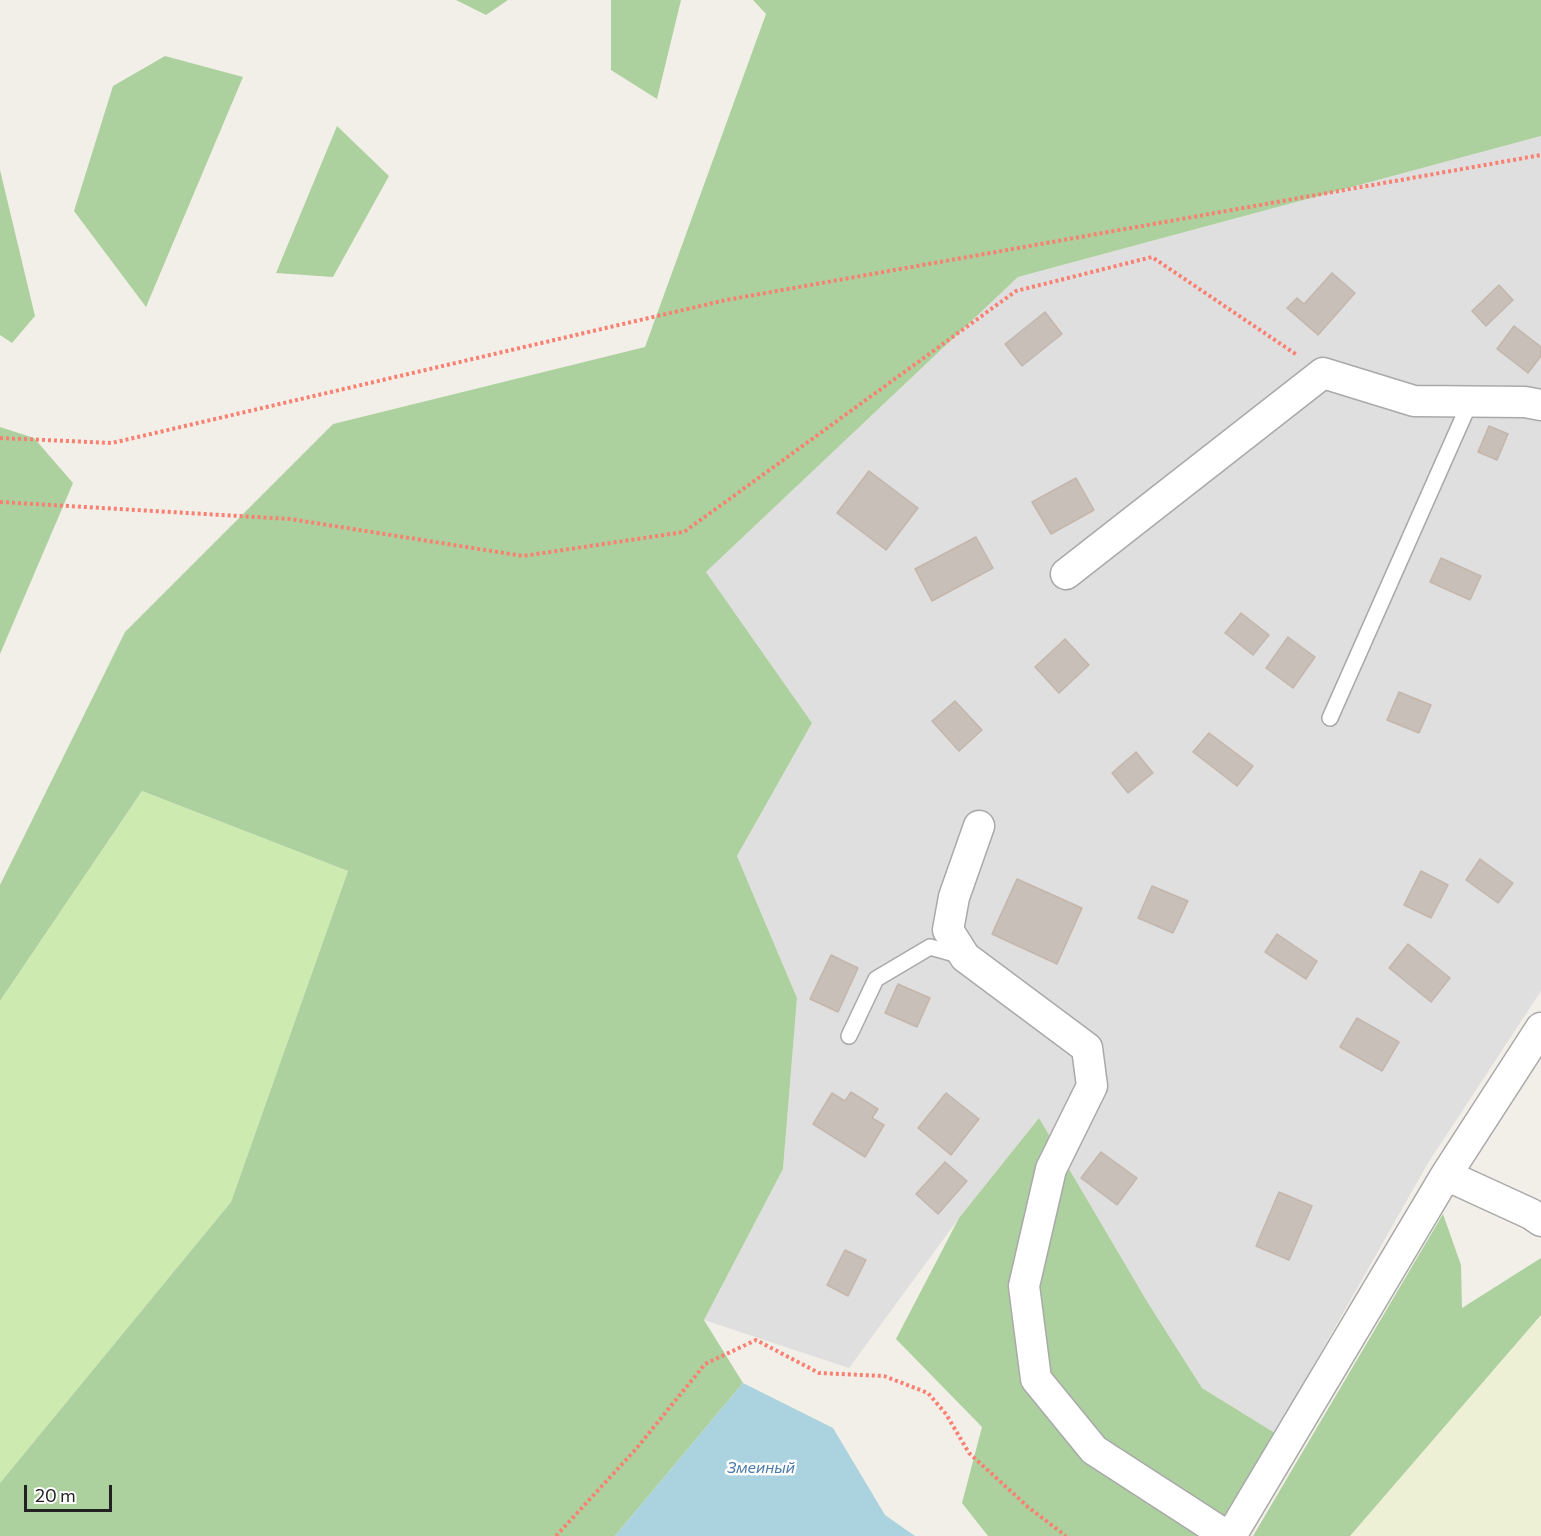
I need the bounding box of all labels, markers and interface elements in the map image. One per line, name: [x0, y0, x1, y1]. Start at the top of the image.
water label: Змеиный: [727, 1458, 795, 1478]
scale bar: [27, 1473, 116, 1511]
text: 20 m: [35, 1484, 76, 1506]

